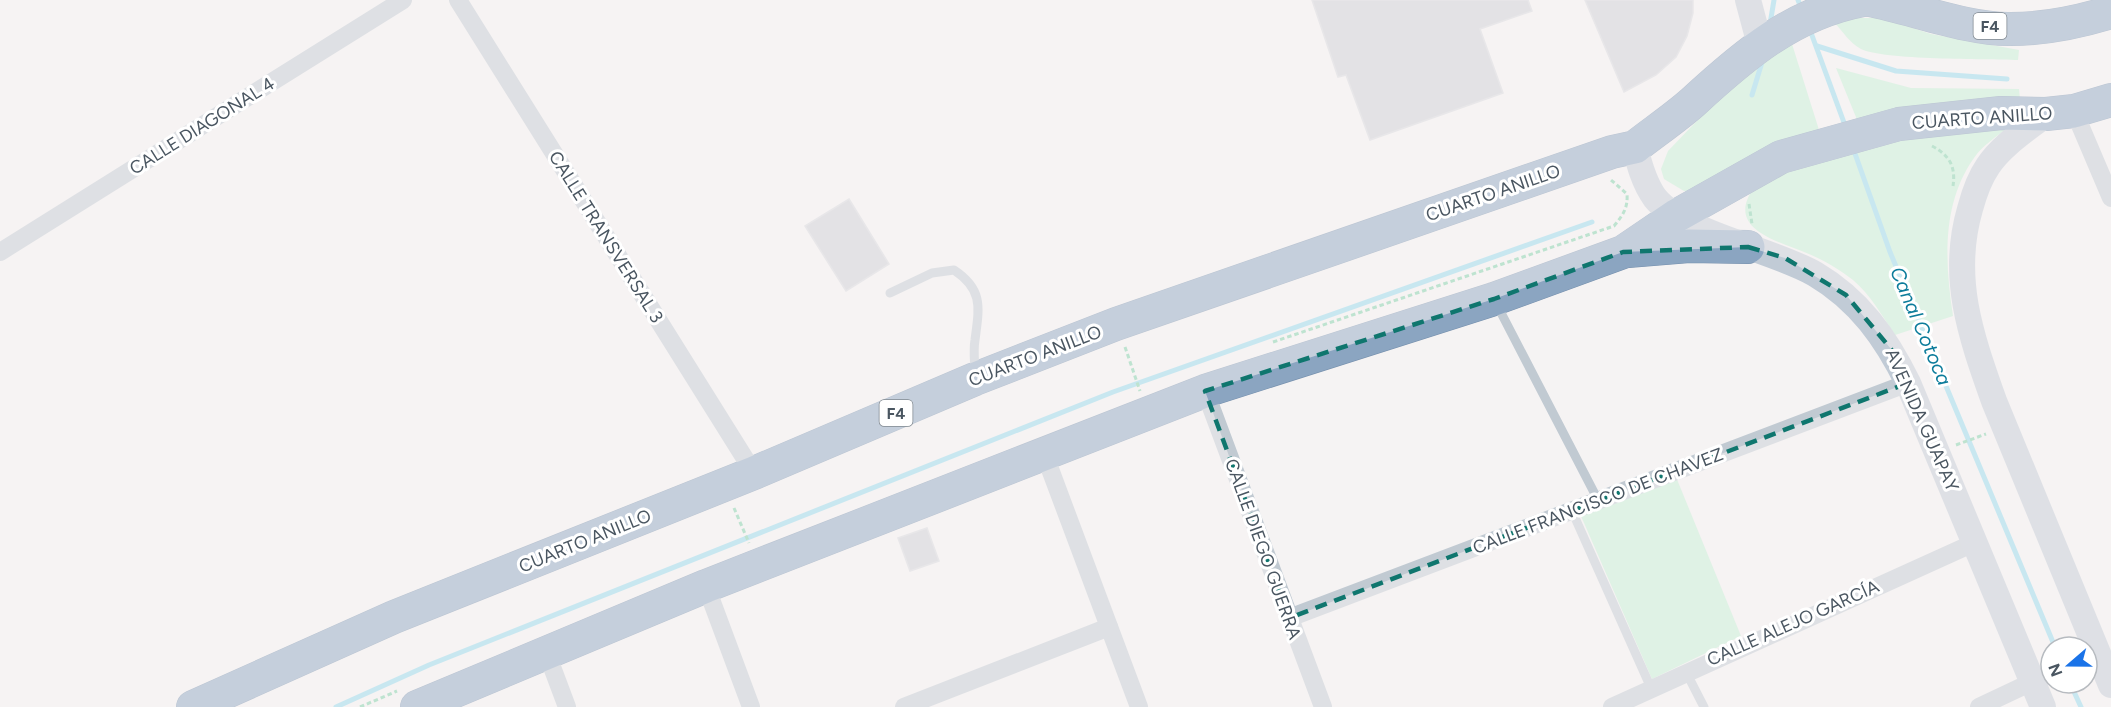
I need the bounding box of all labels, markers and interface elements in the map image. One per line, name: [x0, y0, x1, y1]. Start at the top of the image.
road number: F4: [1974, 13, 2006, 39]
street label: CALLE DIAGONAL 4: [125, 72, 279, 180]
street label: CUARTO ANILLO: [1911, 102, 2053, 134]
street label: CALLE TRANSVERSAL 3: [544, 147, 668, 327]
street label: CUARTO ANILLO: [1423, 160, 1563, 226]
water label: Canal Cotoca: [1885, 263, 1957, 389]
street label: CUARTO ANILLO: [965, 320, 1105, 392]
street label: AVENIDA GUAPAY: [1881, 345, 1963, 495]
road number: F4: [880, 400, 912, 426]
street label: CALLE FRANCISCO DE CHAVEZ: [1470, 443, 1726, 559]
street label: CALLE DIEGO GUERRA: [1220, 456, 1306, 642]
street label: CUARTO ANILLO: [516, 504, 654, 578]
street label: CALLE ALEJO GARCÍA: [1704, 575, 1882, 671]
north arrow: [2039, 635, 2099, 695]
text: N: [2044, 661, 2066, 679]

